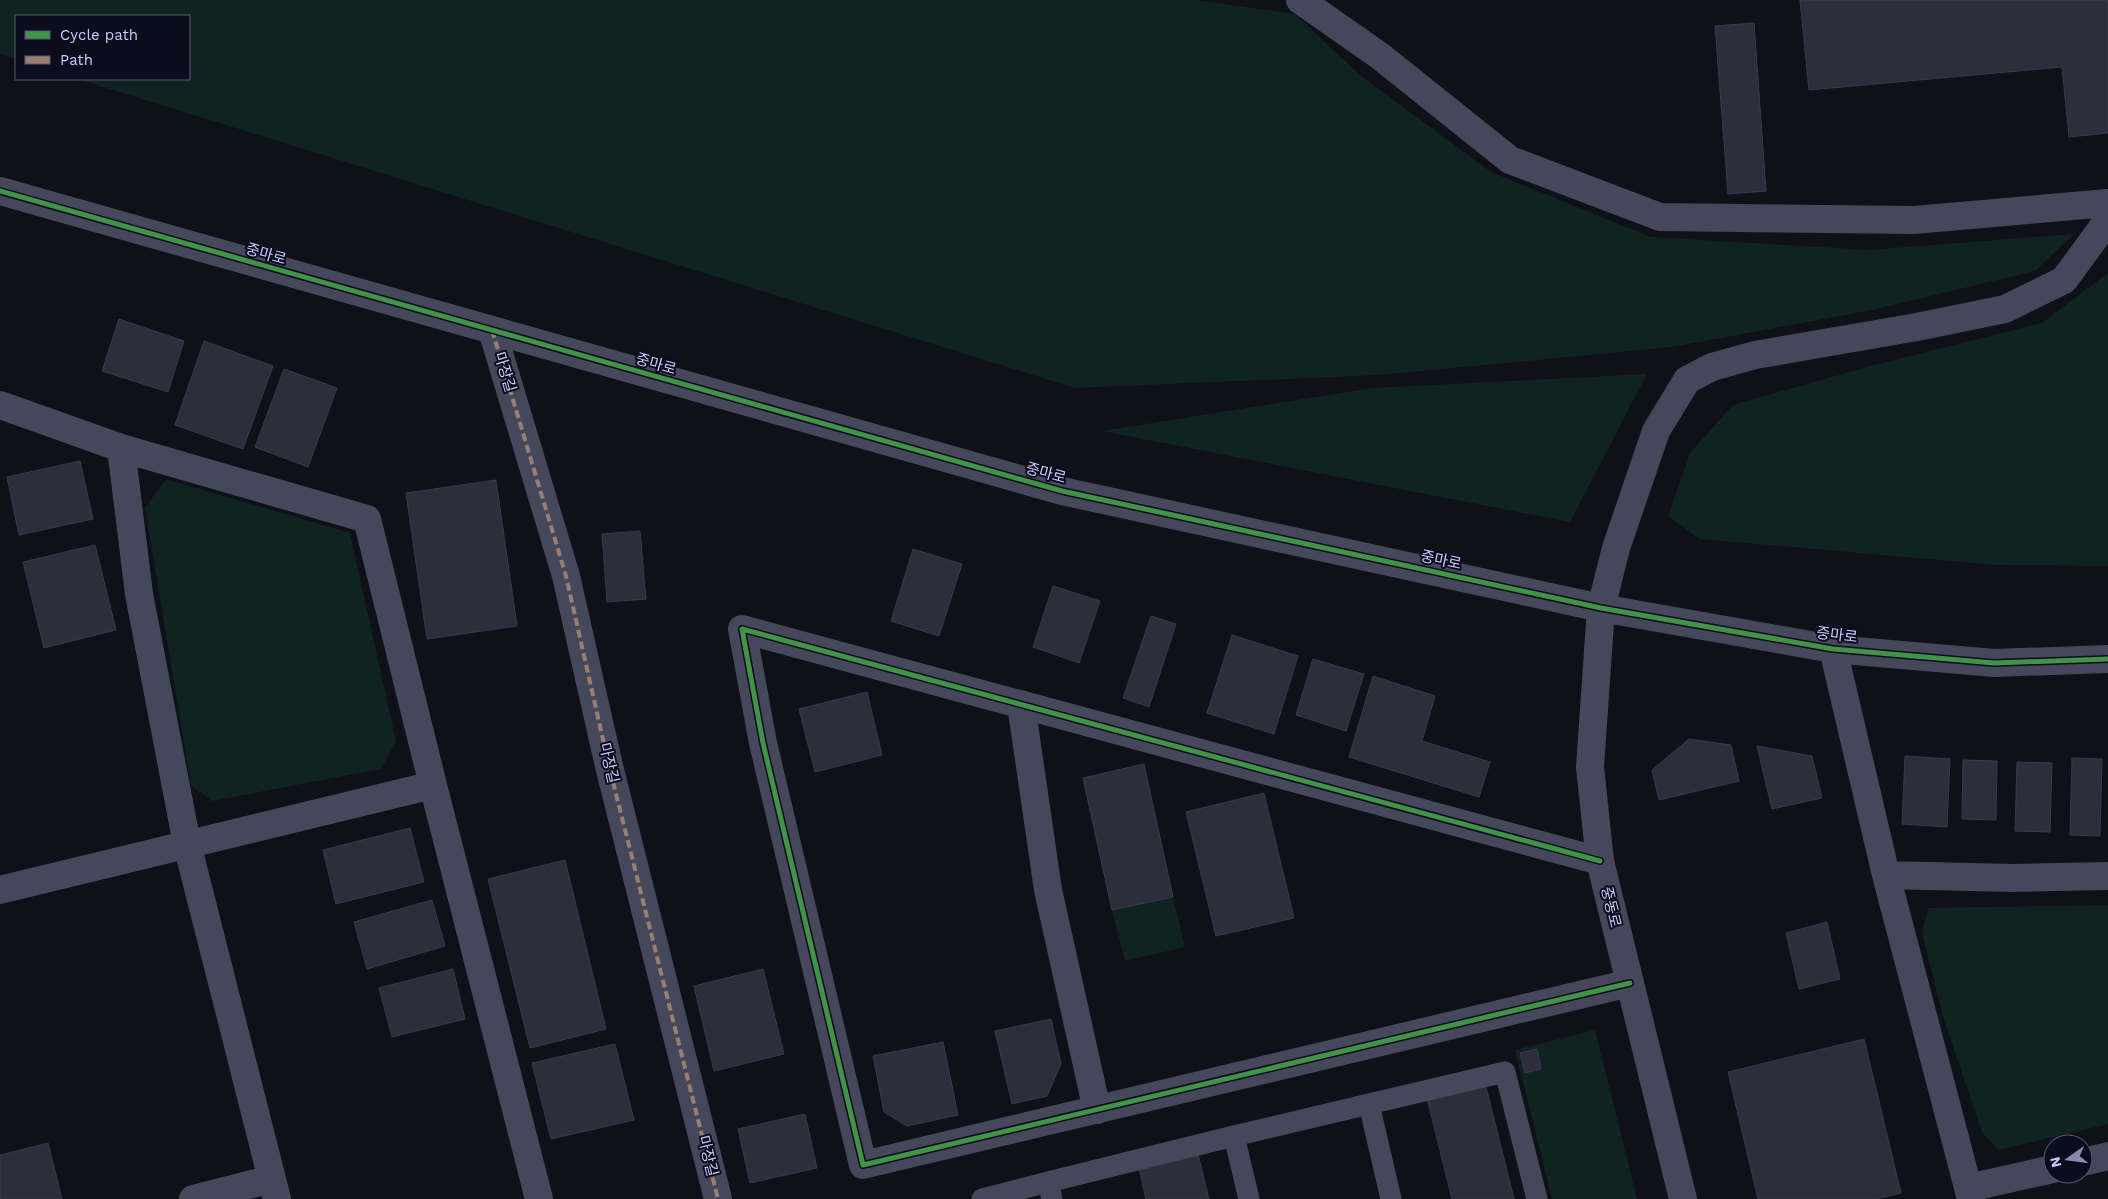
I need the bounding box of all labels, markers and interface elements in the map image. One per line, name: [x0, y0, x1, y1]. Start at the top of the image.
legend: [15, 15, 190, 80]
text: Cycle path: [60, 26, 138, 44]
text: Path: [60, 51, 93, 69]
street label: 중마로: [244, 240, 288, 268]
street label: 마장길: [490, 350, 520, 394]
street label: 중마로: [634, 350, 678, 378]
street label: 중마로: [1024, 459, 1068, 487]
street label: 중마로: [1419, 547, 1463, 573]
street label: 중마로: [1815, 624, 1859, 646]
street label: 마장길: [596, 741, 622, 785]
street label: 중동로: [1597, 885, 1625, 929]
street label: 마장길: [694, 1134, 722, 1178]
north arrow: [2043, 1134, 2093, 1184]
text: N: [2046, 1155, 2064, 1169]

